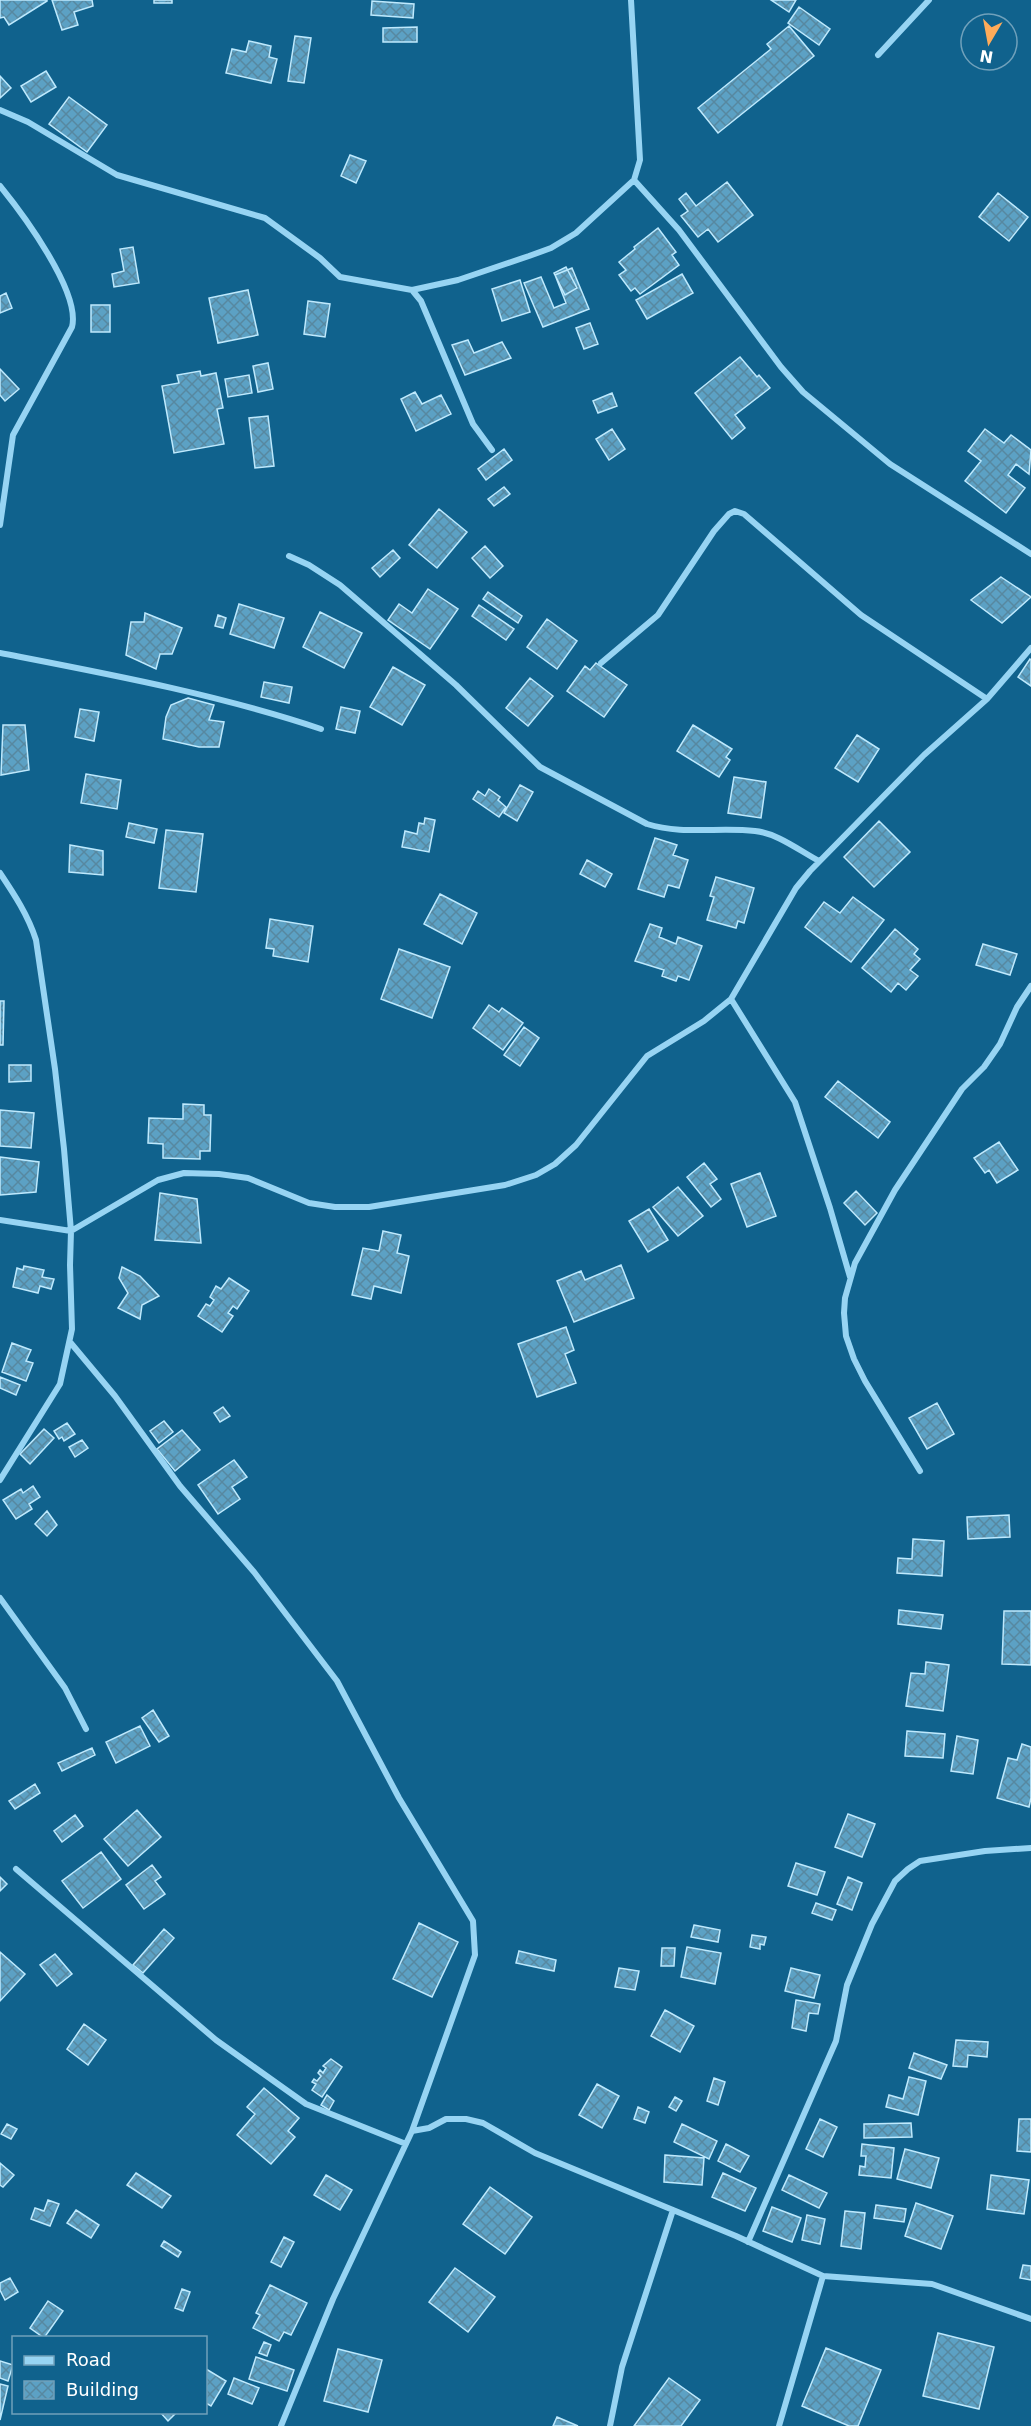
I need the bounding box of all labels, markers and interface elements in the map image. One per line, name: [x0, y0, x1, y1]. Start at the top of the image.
north arrow: [959, 12, 1019, 72]
text: N: [978, 46, 995, 67]
legend: [12, 2336, 207, 2414]
text: Road: [66, 2349, 111, 2370]
text: Building: [66, 2379, 139, 2400]

